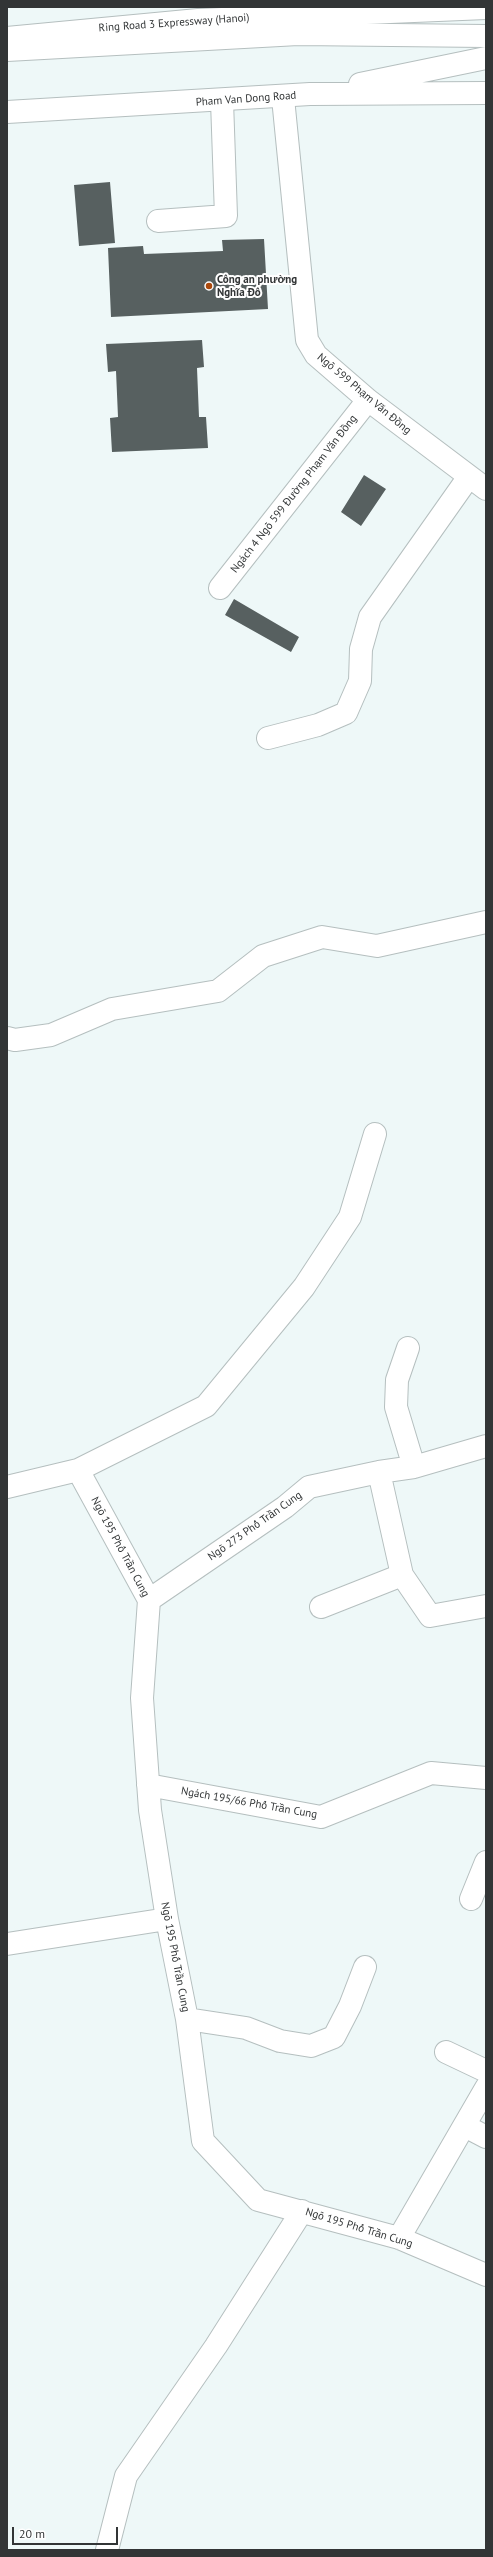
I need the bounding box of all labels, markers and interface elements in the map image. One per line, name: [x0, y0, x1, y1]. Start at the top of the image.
street label: Ring Road 3 Expressway (Hanoi): [98, 11, 250, 35]
street label: Pham Van Dong Road: [195, 89, 297, 109]
place label: Công an phường Nghĩa Đô: [217, 273, 297, 299]
marker: Công an phường Nghĩa Đô: [204, 281, 214, 291]
street label: Ngõ 599 Phạm Văn Đồng: [314, 351, 414, 437]
street label: Ngách 4 Ngõ 599 Đường Phạm Văn Đồng: [228, 412, 360, 576]
street label: Ngõ 273 Phố Trần Cung: [205, 1489, 305, 1563]
street label: Ngõ 195 Phố Trần Cung: [88, 1495, 152, 1599]
street label: Ngách 195/66 Phố Trần Cung: [180, 1785, 318, 1821]
street label: Ngõ 195 Phố Trần Cung: [158, 1901, 192, 2013]
street label: Ngõ 195 Phố Trần Cung: [304, 2205, 414, 2251]
scale bar: [14, 2519, 120, 2545]
text: 20 m: [19, 2526, 45, 2541]

